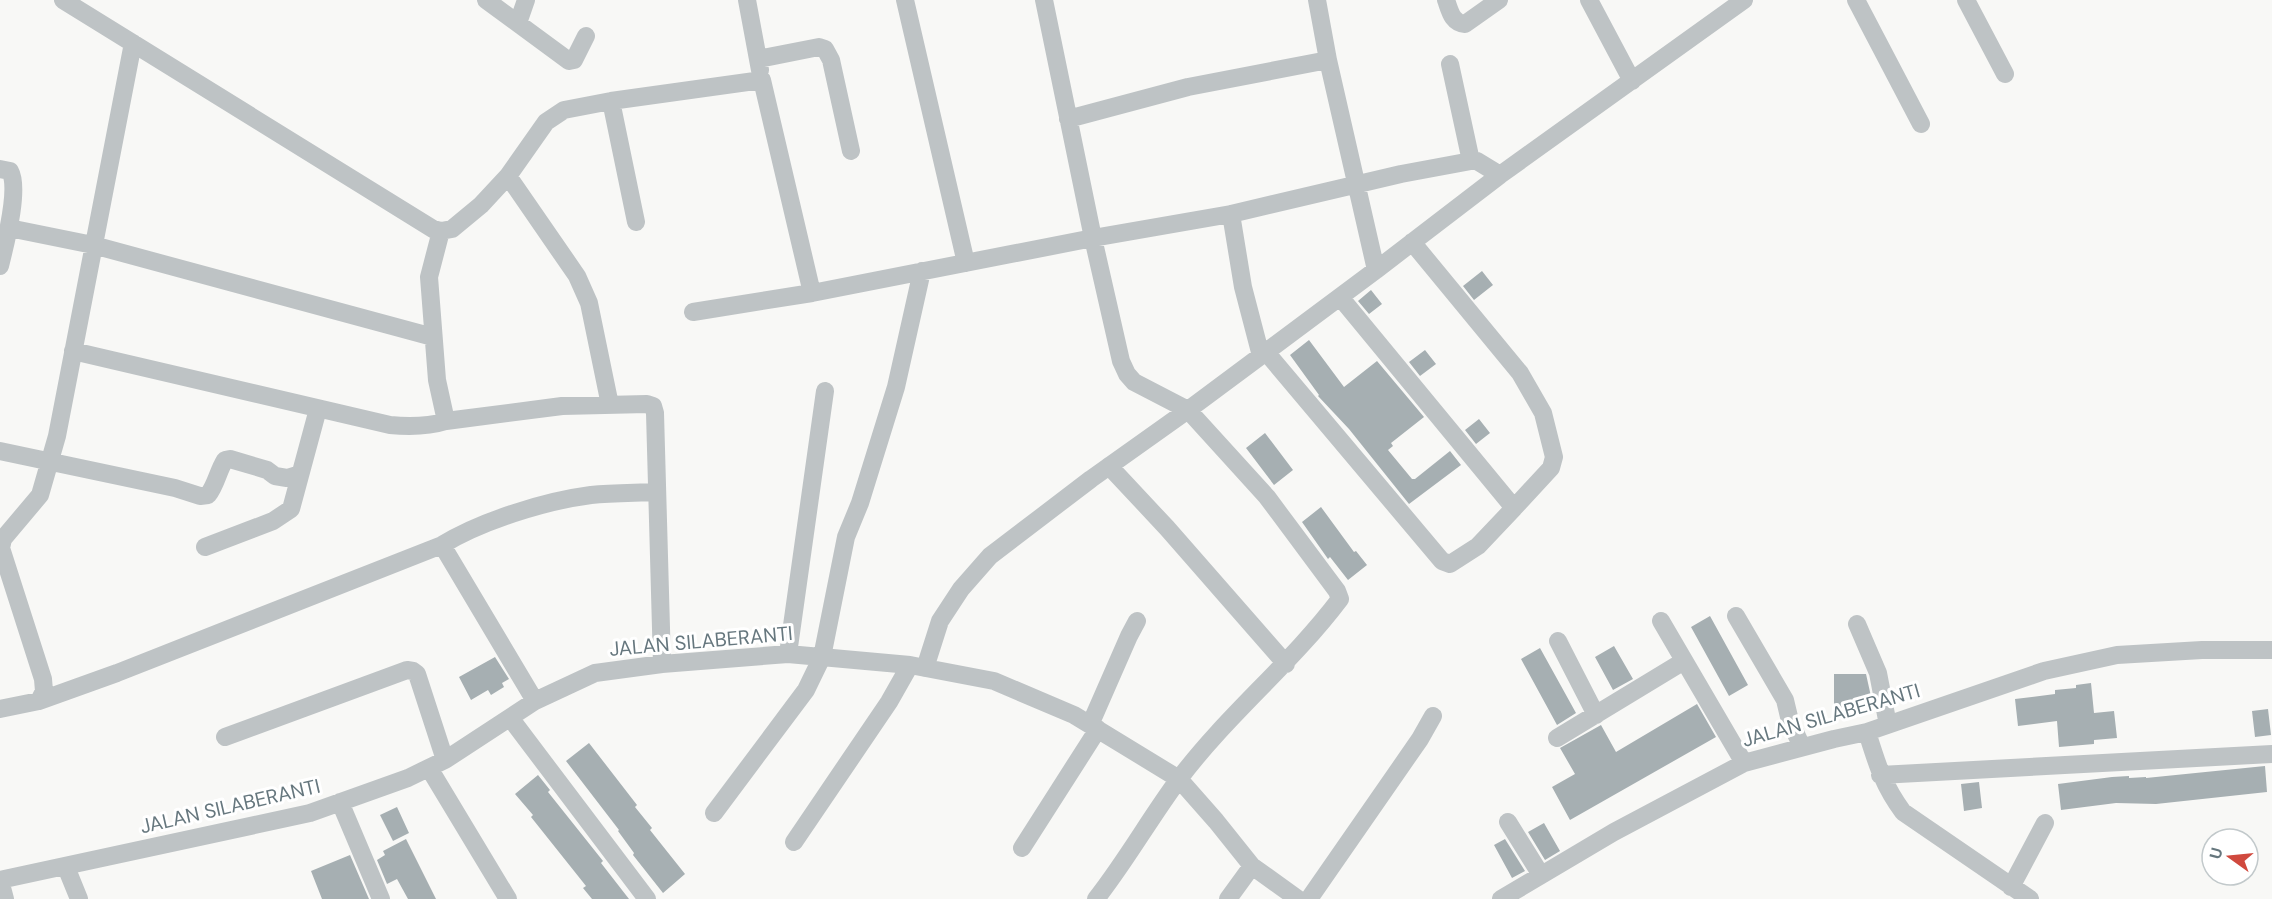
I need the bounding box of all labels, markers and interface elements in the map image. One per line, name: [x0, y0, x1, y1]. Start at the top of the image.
street label: JALAN SILABERANTI: [608, 620, 794, 662]
street label: JALAN SILABERANTI: [1739, 677, 1923, 753]
street label: JALAN SILABERANTI: [137, 773, 323, 839]
north arrow: [2200, 827, 2260, 887]
text: U: [2204, 845, 2228, 861]

